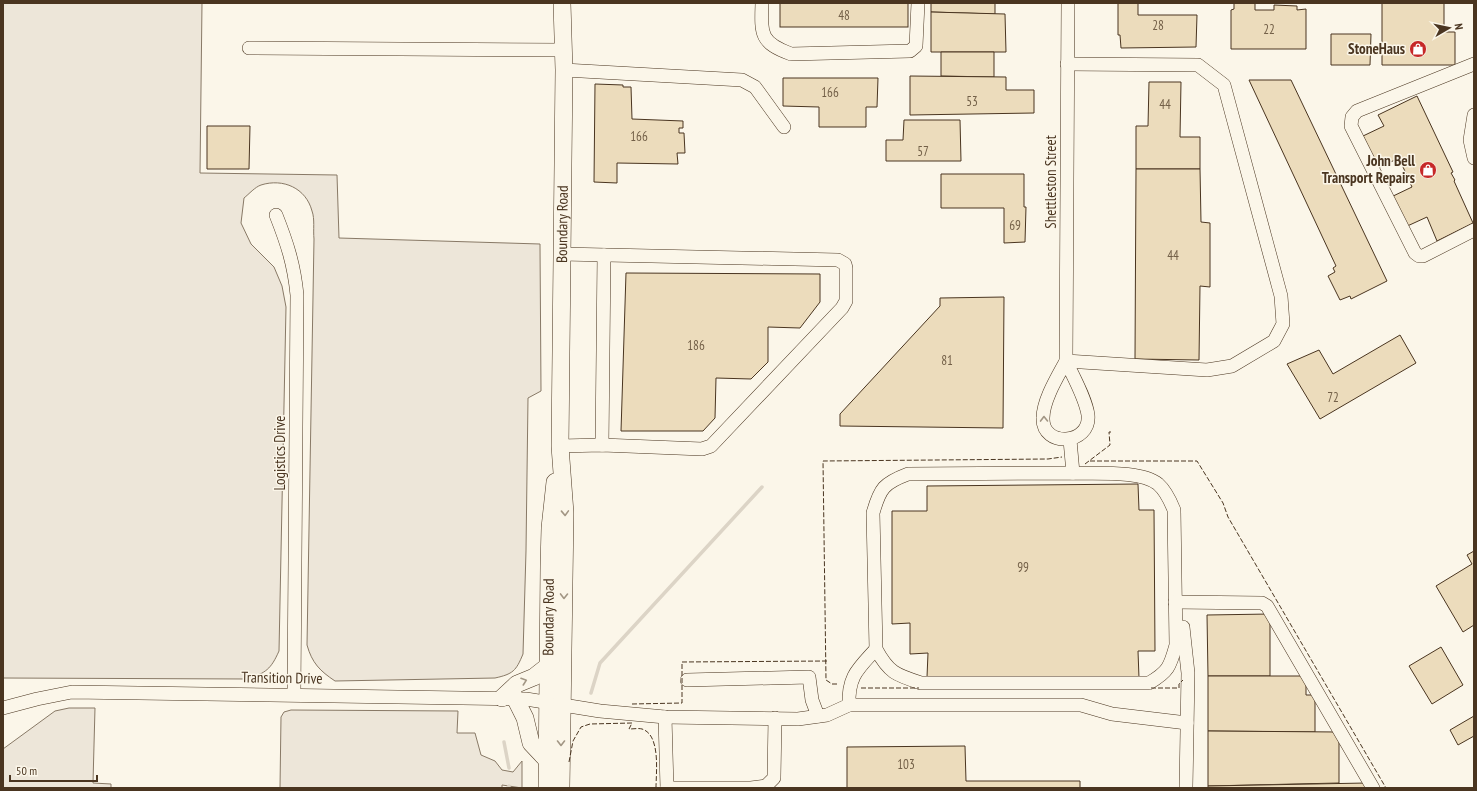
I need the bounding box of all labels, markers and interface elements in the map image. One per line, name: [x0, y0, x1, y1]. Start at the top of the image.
house number: 48: [838, 7, 850, 24]
north arrow: [1429, 8, 1469, 48]
house number: 28: [1152, 17, 1164, 34]
house number: 22: [1263, 21, 1275, 38]
text: N: [1451, 22, 1466, 31]
place label: StoneHaus: [1348, 39, 1405, 58]
shop icon: StoneHaus: [1408, 39, 1428, 59]
house number: 166: [821, 84, 839, 101]
house number: 53: [966, 93, 978, 110]
house number: 44: [1159, 96, 1171, 113]
house number: 166: [630, 128, 648, 145]
street label: Shettleston Street: [1041, 135, 1060, 229]
house number: 57: [917, 143, 929, 160]
place label: John Bell Transport Repairs: [1322, 151, 1415, 187]
shop icon: John Bell Transport Repairs: [1418, 160, 1438, 180]
street label: Boundary Road: [552, 185, 572, 263]
house number: 69: [1009, 217, 1021, 234]
house number: 44: [1167, 247, 1179, 264]
house number: 186: [687, 337, 705, 354]
house number: 81: [941, 352, 953, 369]
house number: 72: [1327, 389, 1339, 406]
street label: Logistics Drive: [270, 415, 289, 491]
one-way arrow: [1040, 416, 1048, 422]
one-way arrow: [561, 510, 569, 516]
house number: 99: [1017, 559, 1029, 576]
street label: Boundary Road: [538, 578, 558, 656]
one-way arrow: [559, 593, 568, 599]
street label: Transition Drive: [241, 667, 323, 688]
one-way arrow: [521, 677, 528, 686]
one-way arrow: [557, 740, 565, 746]
house number: 103: [897, 756, 915, 773]
scale bar: [10, 757, 97, 783]
text: 50 m: [16, 763, 37, 778]

